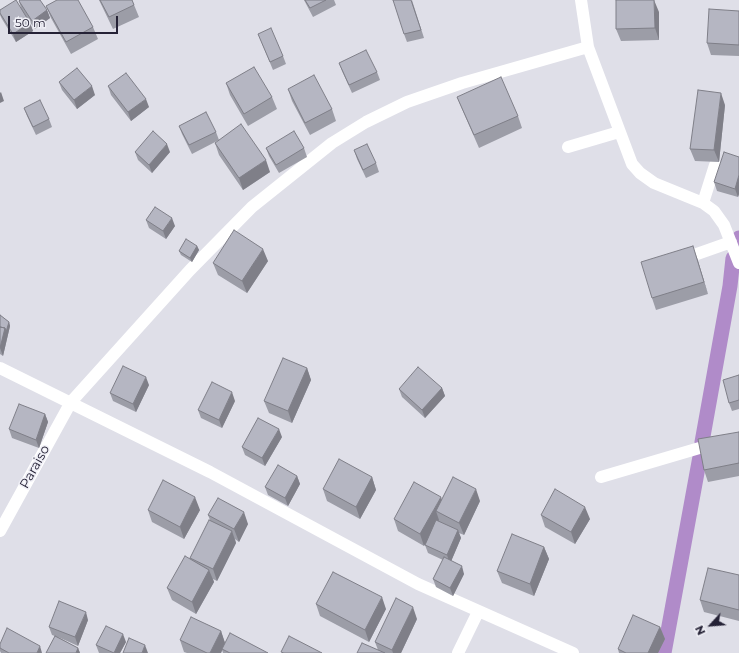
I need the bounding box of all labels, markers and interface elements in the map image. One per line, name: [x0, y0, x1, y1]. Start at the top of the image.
scale bar: [10, 8, 120, 34]
text: 50 m: [15, 15, 46, 30]
street label: Paraiso: [17, 443, 53, 491]
north arrow: [691, 605, 731, 645]
text: N: [692, 623, 708, 637]

